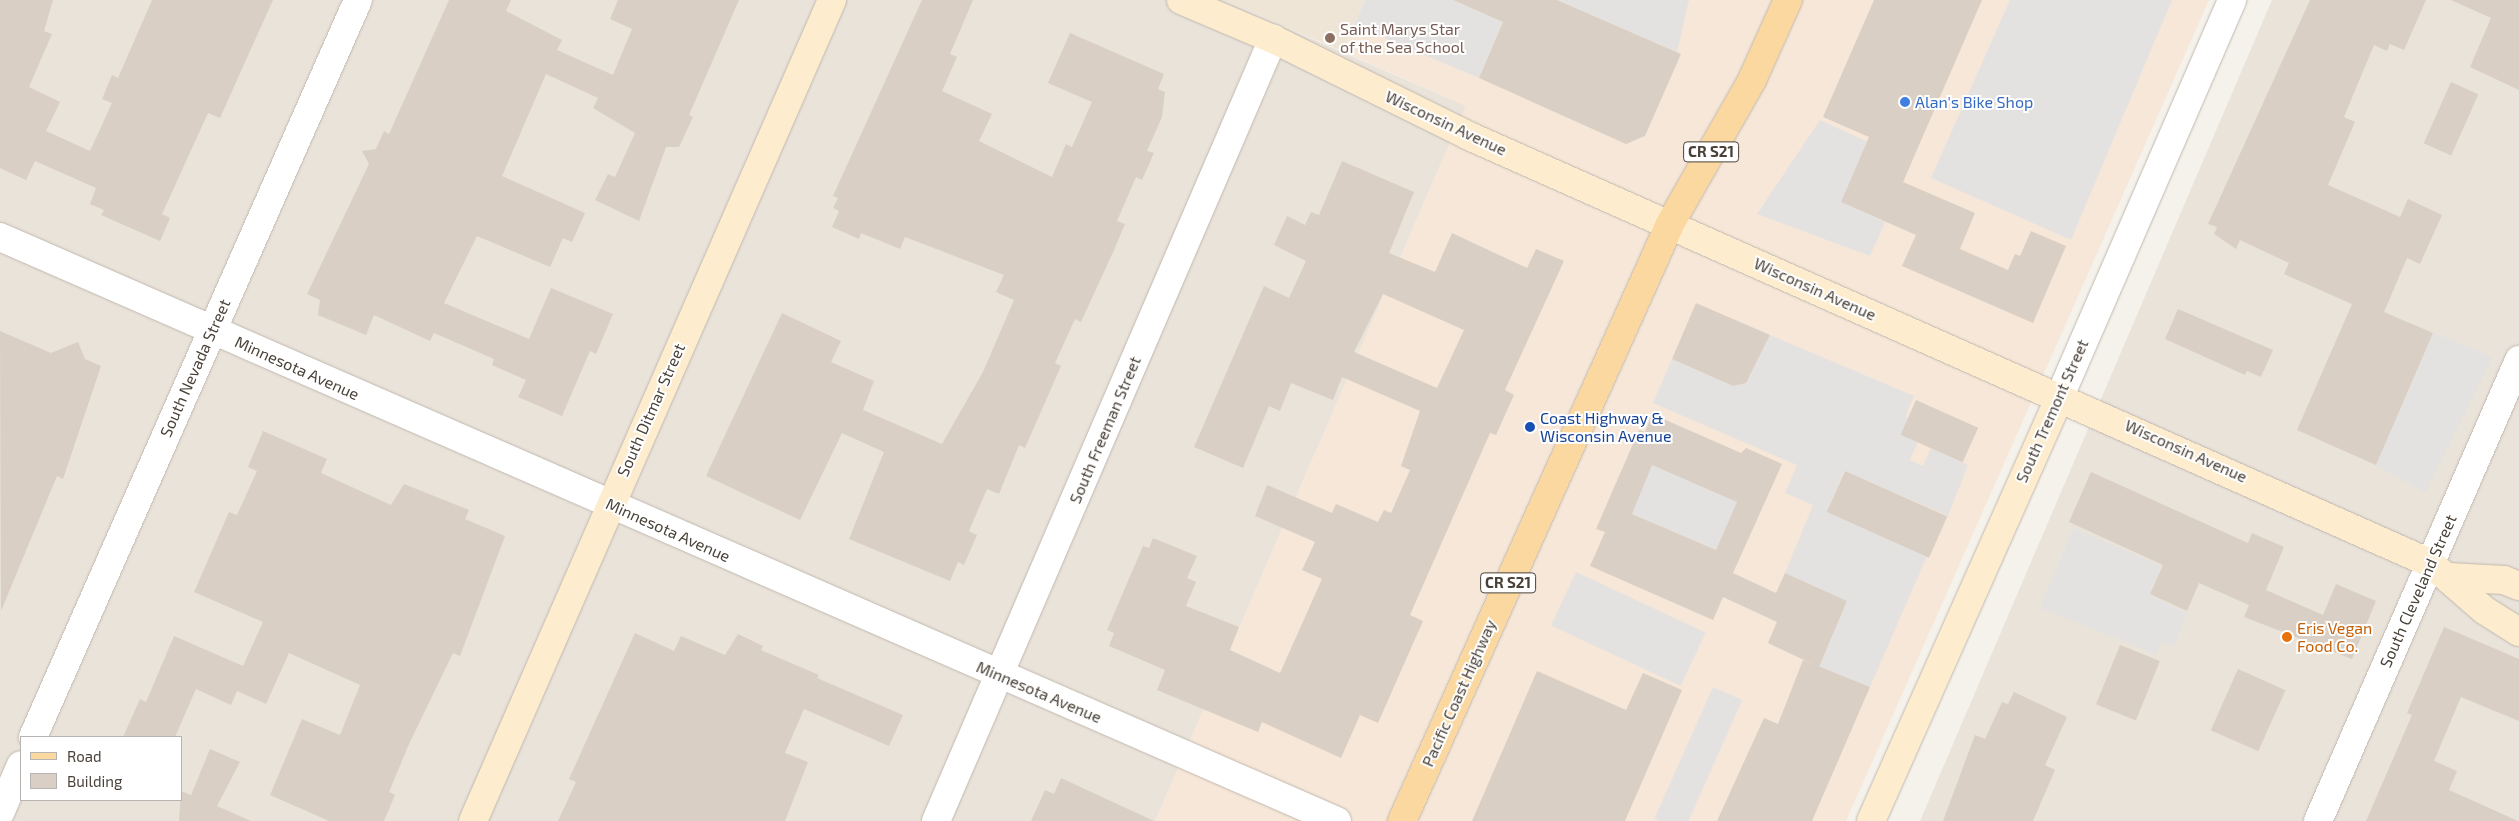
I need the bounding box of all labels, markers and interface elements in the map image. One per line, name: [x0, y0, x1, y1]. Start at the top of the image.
place label: Saint Marys Star of the Sea School: [1340, 19, 1465, 57]
marker: Saint Marys Star of the Sea School: [1324, 32, 1336, 44]
street label: Wisconsin Avenue: [1382, 86, 1510, 160]
place label: Alan's Bike Shop: [1915, 92, 2033, 112]
marker: Alan's Bike Shop: [1899, 96, 1911, 108]
road number: CR S21: [1682, 140, 1740, 164]
street label: Wisconsin Avenue: [1751, 253, 1879, 325]
street label: South Nevada Street: [156, 296, 234, 440]
street label: Minnesota Avenue: [232, 332, 362, 404]
street label: South Tremont Street: [2012, 336, 2092, 486]
street label: South Ditmar Street: [613, 340, 689, 480]
street label: South Freeman Street: [1065, 354, 1145, 506]
place label: Coast Highway & Wisconsin Avenue: [1540, 408, 1672, 446]
street label: Wisconsin Avenue: [2122, 415, 2250, 487]
marker: Coast Highway & Wisconsin Avenue: [1524, 421, 1536, 433]
street label: Minnesota Avenue: [603, 494, 733, 566]
street label: South Cleveland Street: [2376, 511, 2460, 671]
road number: CR S21: [1479, 570, 1537, 596]
street label: Pacific Coast Highway: [1418, 616, 1500, 770]
place label: Eris Vegan Food Co.: [2297, 618, 2373, 656]
marker: Eris Vegan Food Co.: [2281, 631, 2293, 643]
street label: Minnesota Avenue: [973, 657, 1105, 727]
legend: [20, 736, 182, 801]
text: Road: [67, 747, 102, 765]
text: Building: [67, 772, 122, 790]

